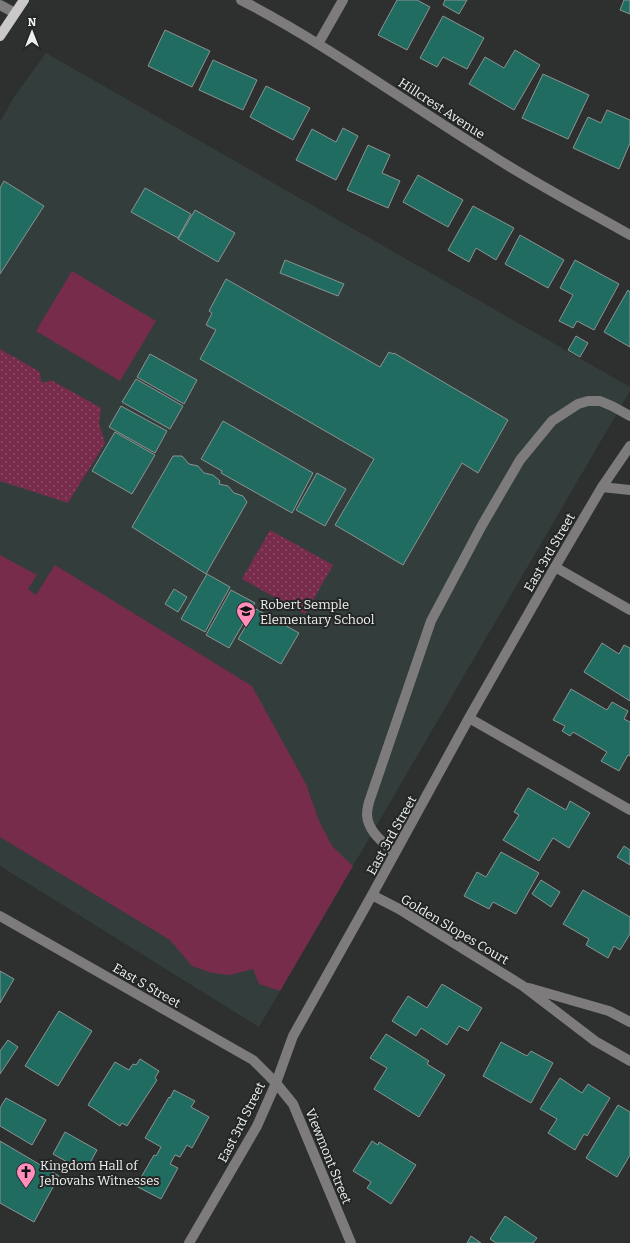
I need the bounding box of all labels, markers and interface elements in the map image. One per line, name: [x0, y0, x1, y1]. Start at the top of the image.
north arrow: [12, 12, 52, 52]
text: N: [28, 16, 37, 29]
street label: Hillcrest Avenue: [396, 75, 488, 142]
street label: East 3rd Street: [521, 510, 578, 594]
place label: Robert Semple Elementary School: [260, 597, 375, 627]
school or university icon: Robert Semple Elementary School: [235, 600, 257, 628]
street label: East 3rd Street: [364, 793, 419, 877]
street label: Golden Slopes Court: [398, 891, 512, 968]
street label: East S Street: [110, 960, 183, 1011]
street label: East 3rd Street: [215, 1079, 268, 1165]
street label: Viewmont Street: [303, 1106, 355, 1206]
place label: Kingdom Hall of Jehovahs Witnesses: [39, 1158, 160, 1188]
church icon: Kingdom Hall of Jehovahs Witnesses: [15, 1161, 37, 1189]

